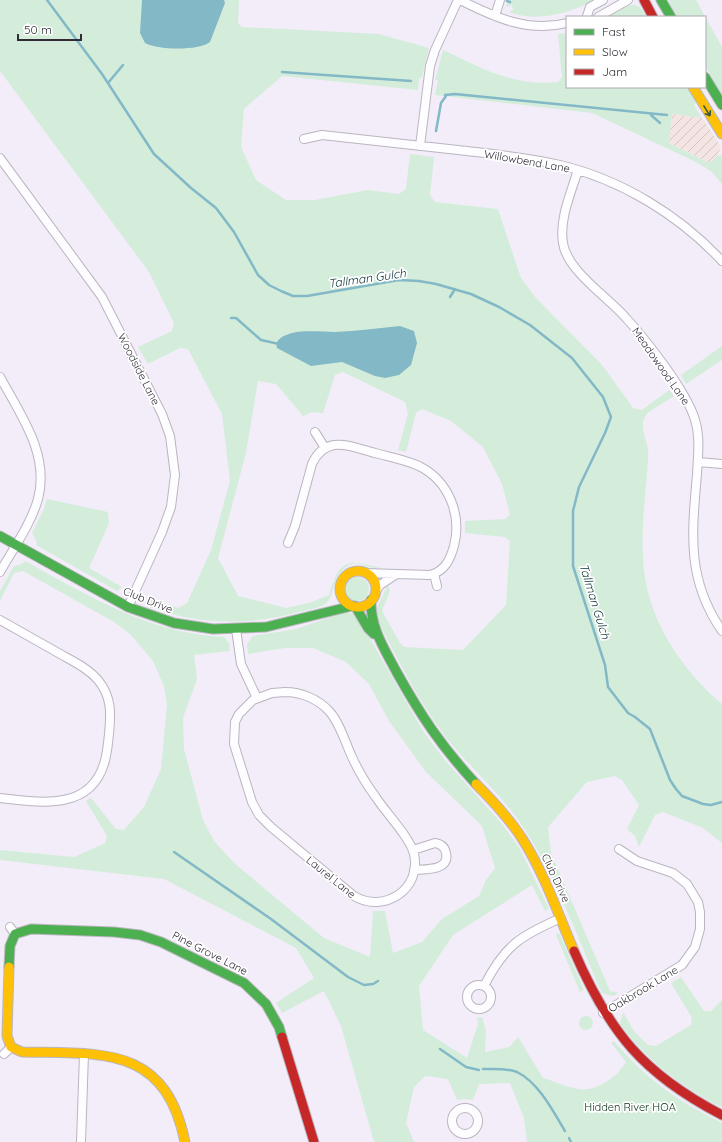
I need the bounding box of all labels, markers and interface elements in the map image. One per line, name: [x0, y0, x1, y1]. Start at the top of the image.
scale bar: [18, 16, 81, 42]
legend: [566, 16, 706, 88]
text: 50 m: [24, 22, 52, 37]
text: Fast: [602, 24, 626, 39]
text: Slow: [602, 44, 628, 59]
text: Jam: [602, 64, 627, 79]
one-way arrow: [703, 105, 711, 116]
street label: Willowbend Lane: [483, 147, 571, 175]
water label: Tallman Gulch: [327, 265, 407, 291]
street label: Meadowood Lane: [629, 324, 693, 408]
street label: Woodside Lane: [115, 331, 163, 407]
water label: Tallman Gulch: [576, 561, 614, 641]
street label: Club Drive: [121, 584, 175, 616]
street label: Club Drive: [539, 851, 573, 905]
street label: Laurel Lane: [303, 853, 359, 901]
street label: Pine Grove Lane: [170, 928, 250, 978]
street label: Oakbrook Lane: [606, 963, 680, 1015]
park label: Hidden River HOA: [584, 1100, 676, 1114]

